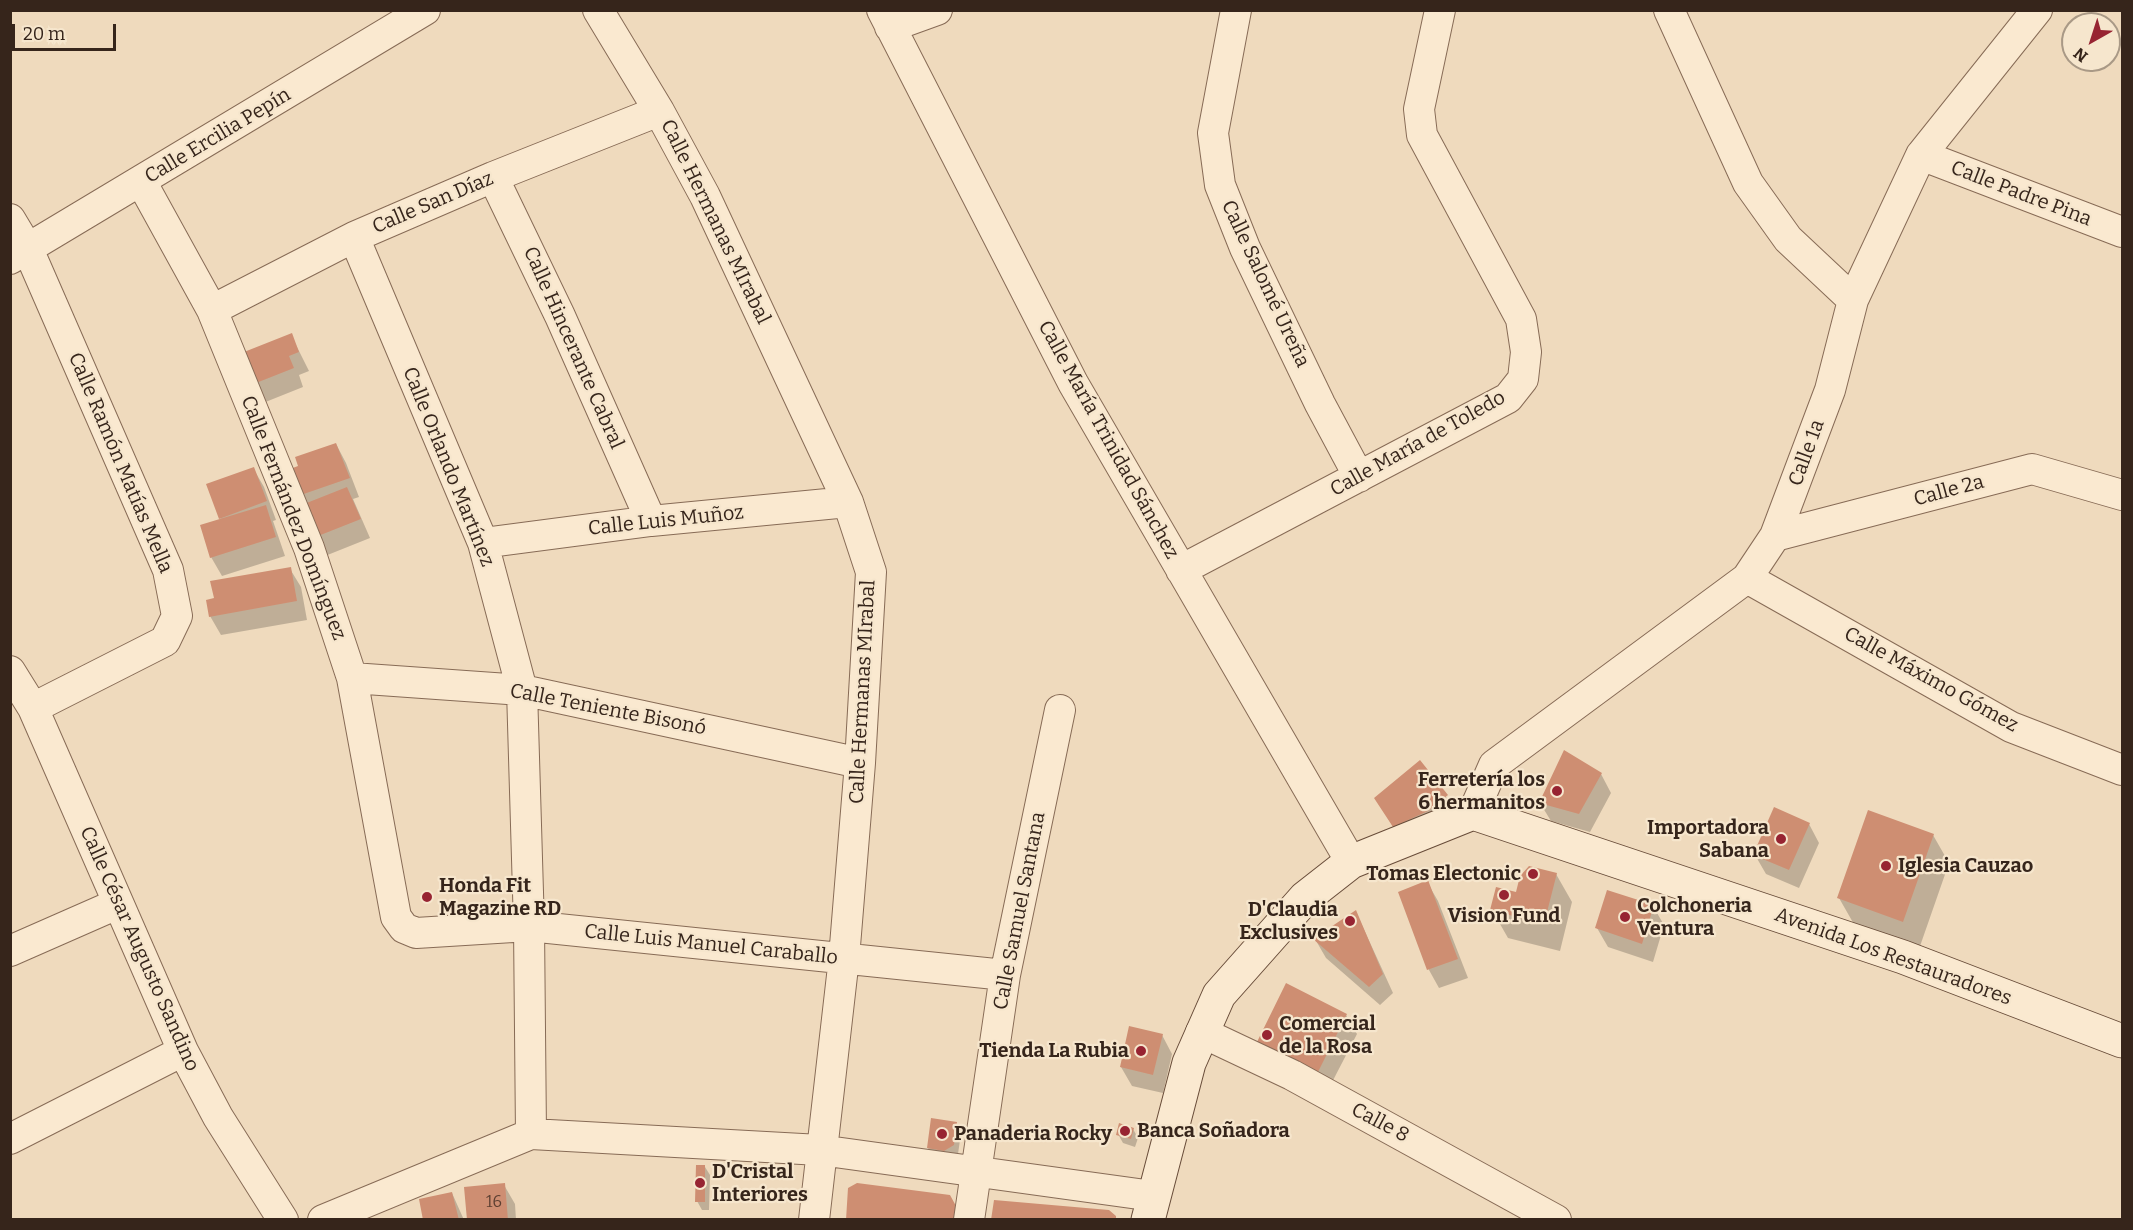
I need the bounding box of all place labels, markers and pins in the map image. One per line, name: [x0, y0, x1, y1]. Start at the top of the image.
place label: Ferretería los 6 hermanitos: [1418, 768, 1545, 815]
marker: Ferretería los 6 hermanitos: [1550, 784, 1564, 798]
place label: Importadora Sabana: [1647, 816, 1769, 863]
marker: Importadora Sabana: [1774, 832, 1788, 846]
place label: Iglesia Cauzao: [1898, 854, 2033, 878]
marker: Iglesia Cauzao: [1879, 859, 1893, 873]
place label: Tomas Electonic: [1366, 862, 1521, 886]
marker: Tomas Electonic: [1526, 867, 1540, 881]
place label: Honda Fit Magazine RD: [439, 874, 561, 921]
marker: Vision Fund: [1497, 888, 1511, 902]
marker: Honda Fit Magazine RD: [420, 890, 434, 904]
place label: Colchoneria Ventura: [1637, 894, 1752, 941]
place label: D'Claudia Exclusives: [1239, 898, 1338, 945]
place label: Vision Fund: [1448, 904, 1560, 928]
marker: Colchoneria Ventura: [1618, 910, 1632, 924]
marker: D'Claudia Exclusives: [1343, 914, 1357, 928]
place label: Comercial de la Rosa: [1279, 1012, 1376, 1059]
marker: Comercial de la Rosa: [1260, 1028, 1274, 1042]
place label: Tienda La Rubia: [979, 1039, 1129, 1063]
marker: Tienda La Rubia: [1134, 1044, 1148, 1058]
place label: Banca Soñadora: [1137, 1119, 1290, 1143]
place label: Panaderia Rocky: [954, 1122, 1112, 1146]
marker: Banca Soñadora: [1118, 1124, 1132, 1138]
marker: Panaderia Rocky: [935, 1127, 949, 1141]
place label: D'Cristal Interiores: [712, 1160, 808, 1207]
marker: D'Cristal Interiores: [693, 1176, 707, 1190]

